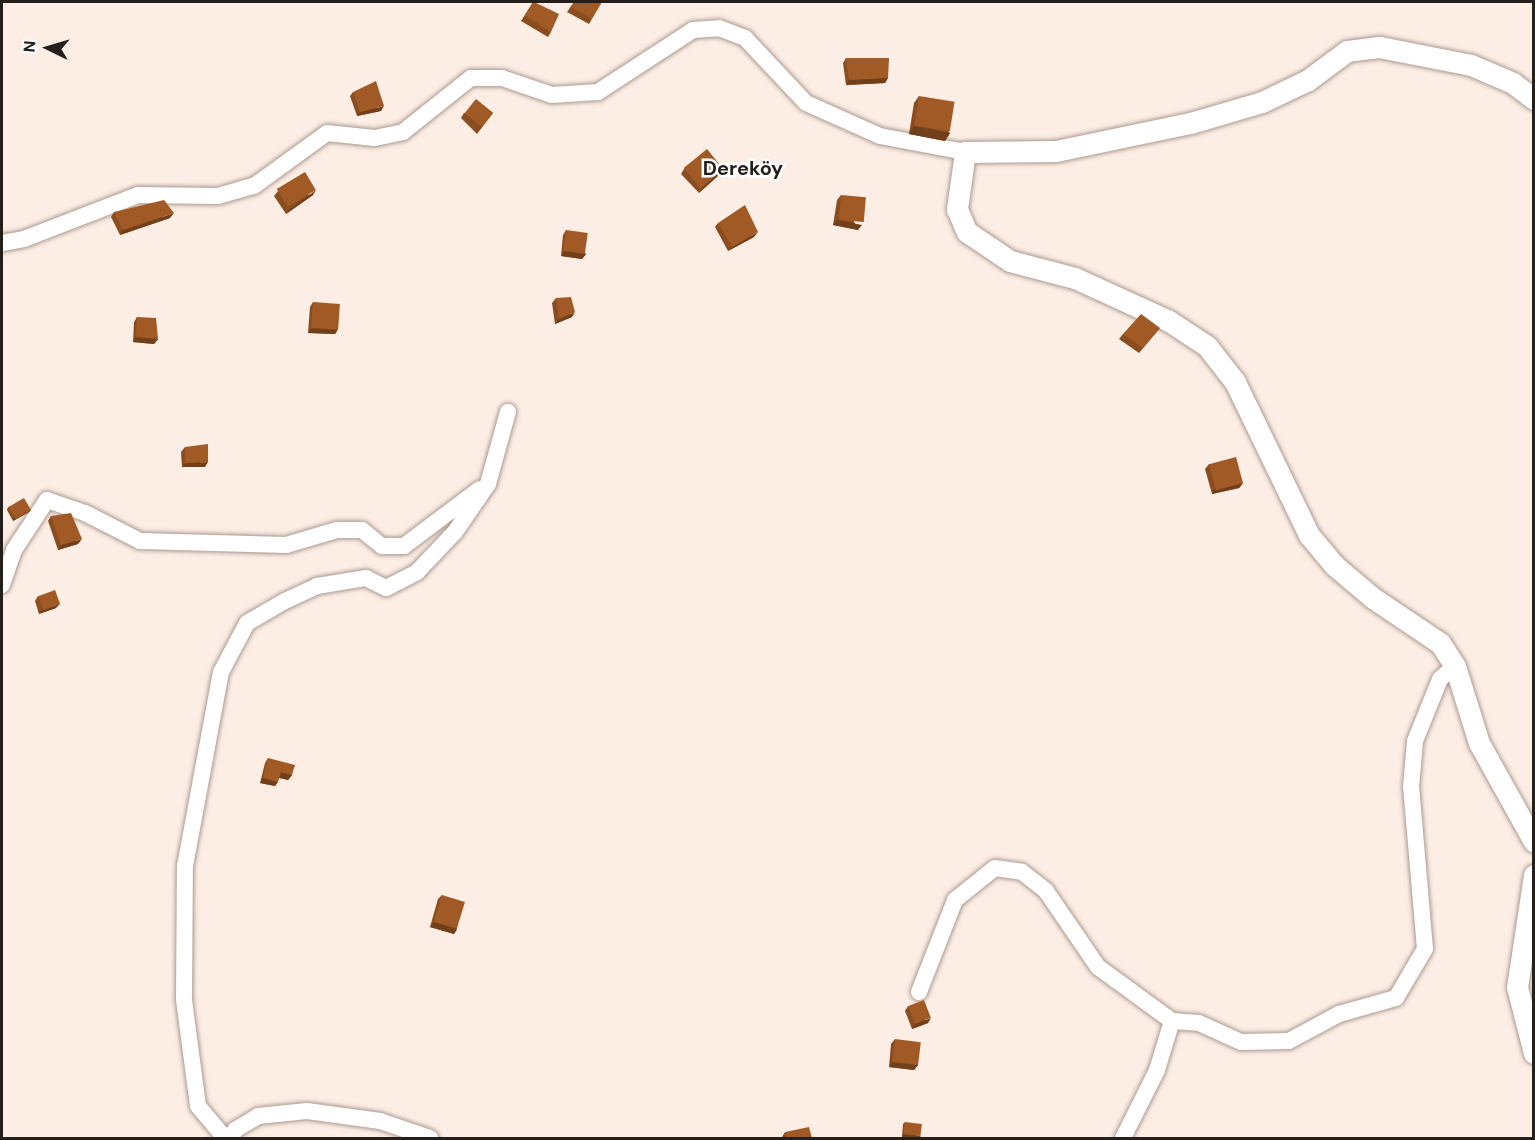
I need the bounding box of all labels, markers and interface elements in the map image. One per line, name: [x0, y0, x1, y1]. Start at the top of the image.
north arrow: [18, 18, 78, 78]
text: N: [19, 40, 41, 53]
district label: Dereköy: [703, 156, 783, 180]

